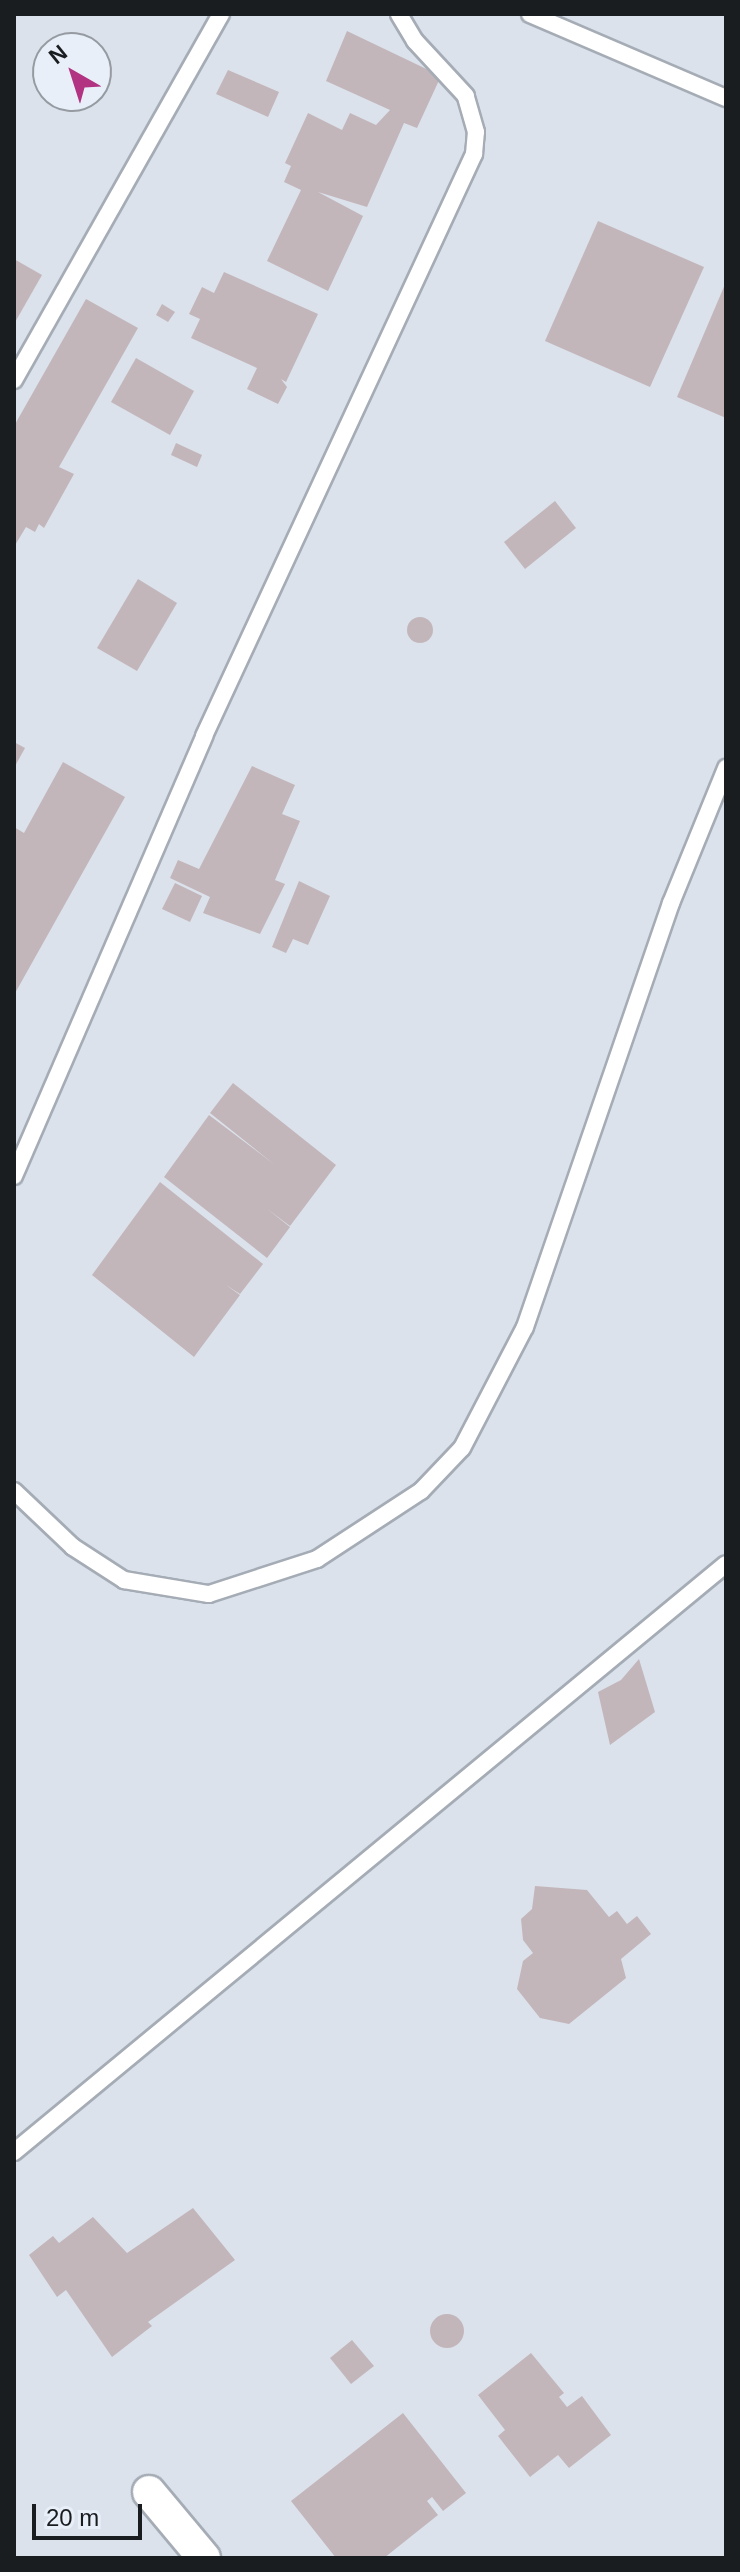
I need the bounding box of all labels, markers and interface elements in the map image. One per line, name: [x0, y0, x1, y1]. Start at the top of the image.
north arrow: [32, 32, 112, 112]
text: N: [44, 40, 72, 69]
scale bar: [36, 2488, 146, 2538]
text: 20 m: [46, 2504, 99, 2531]

